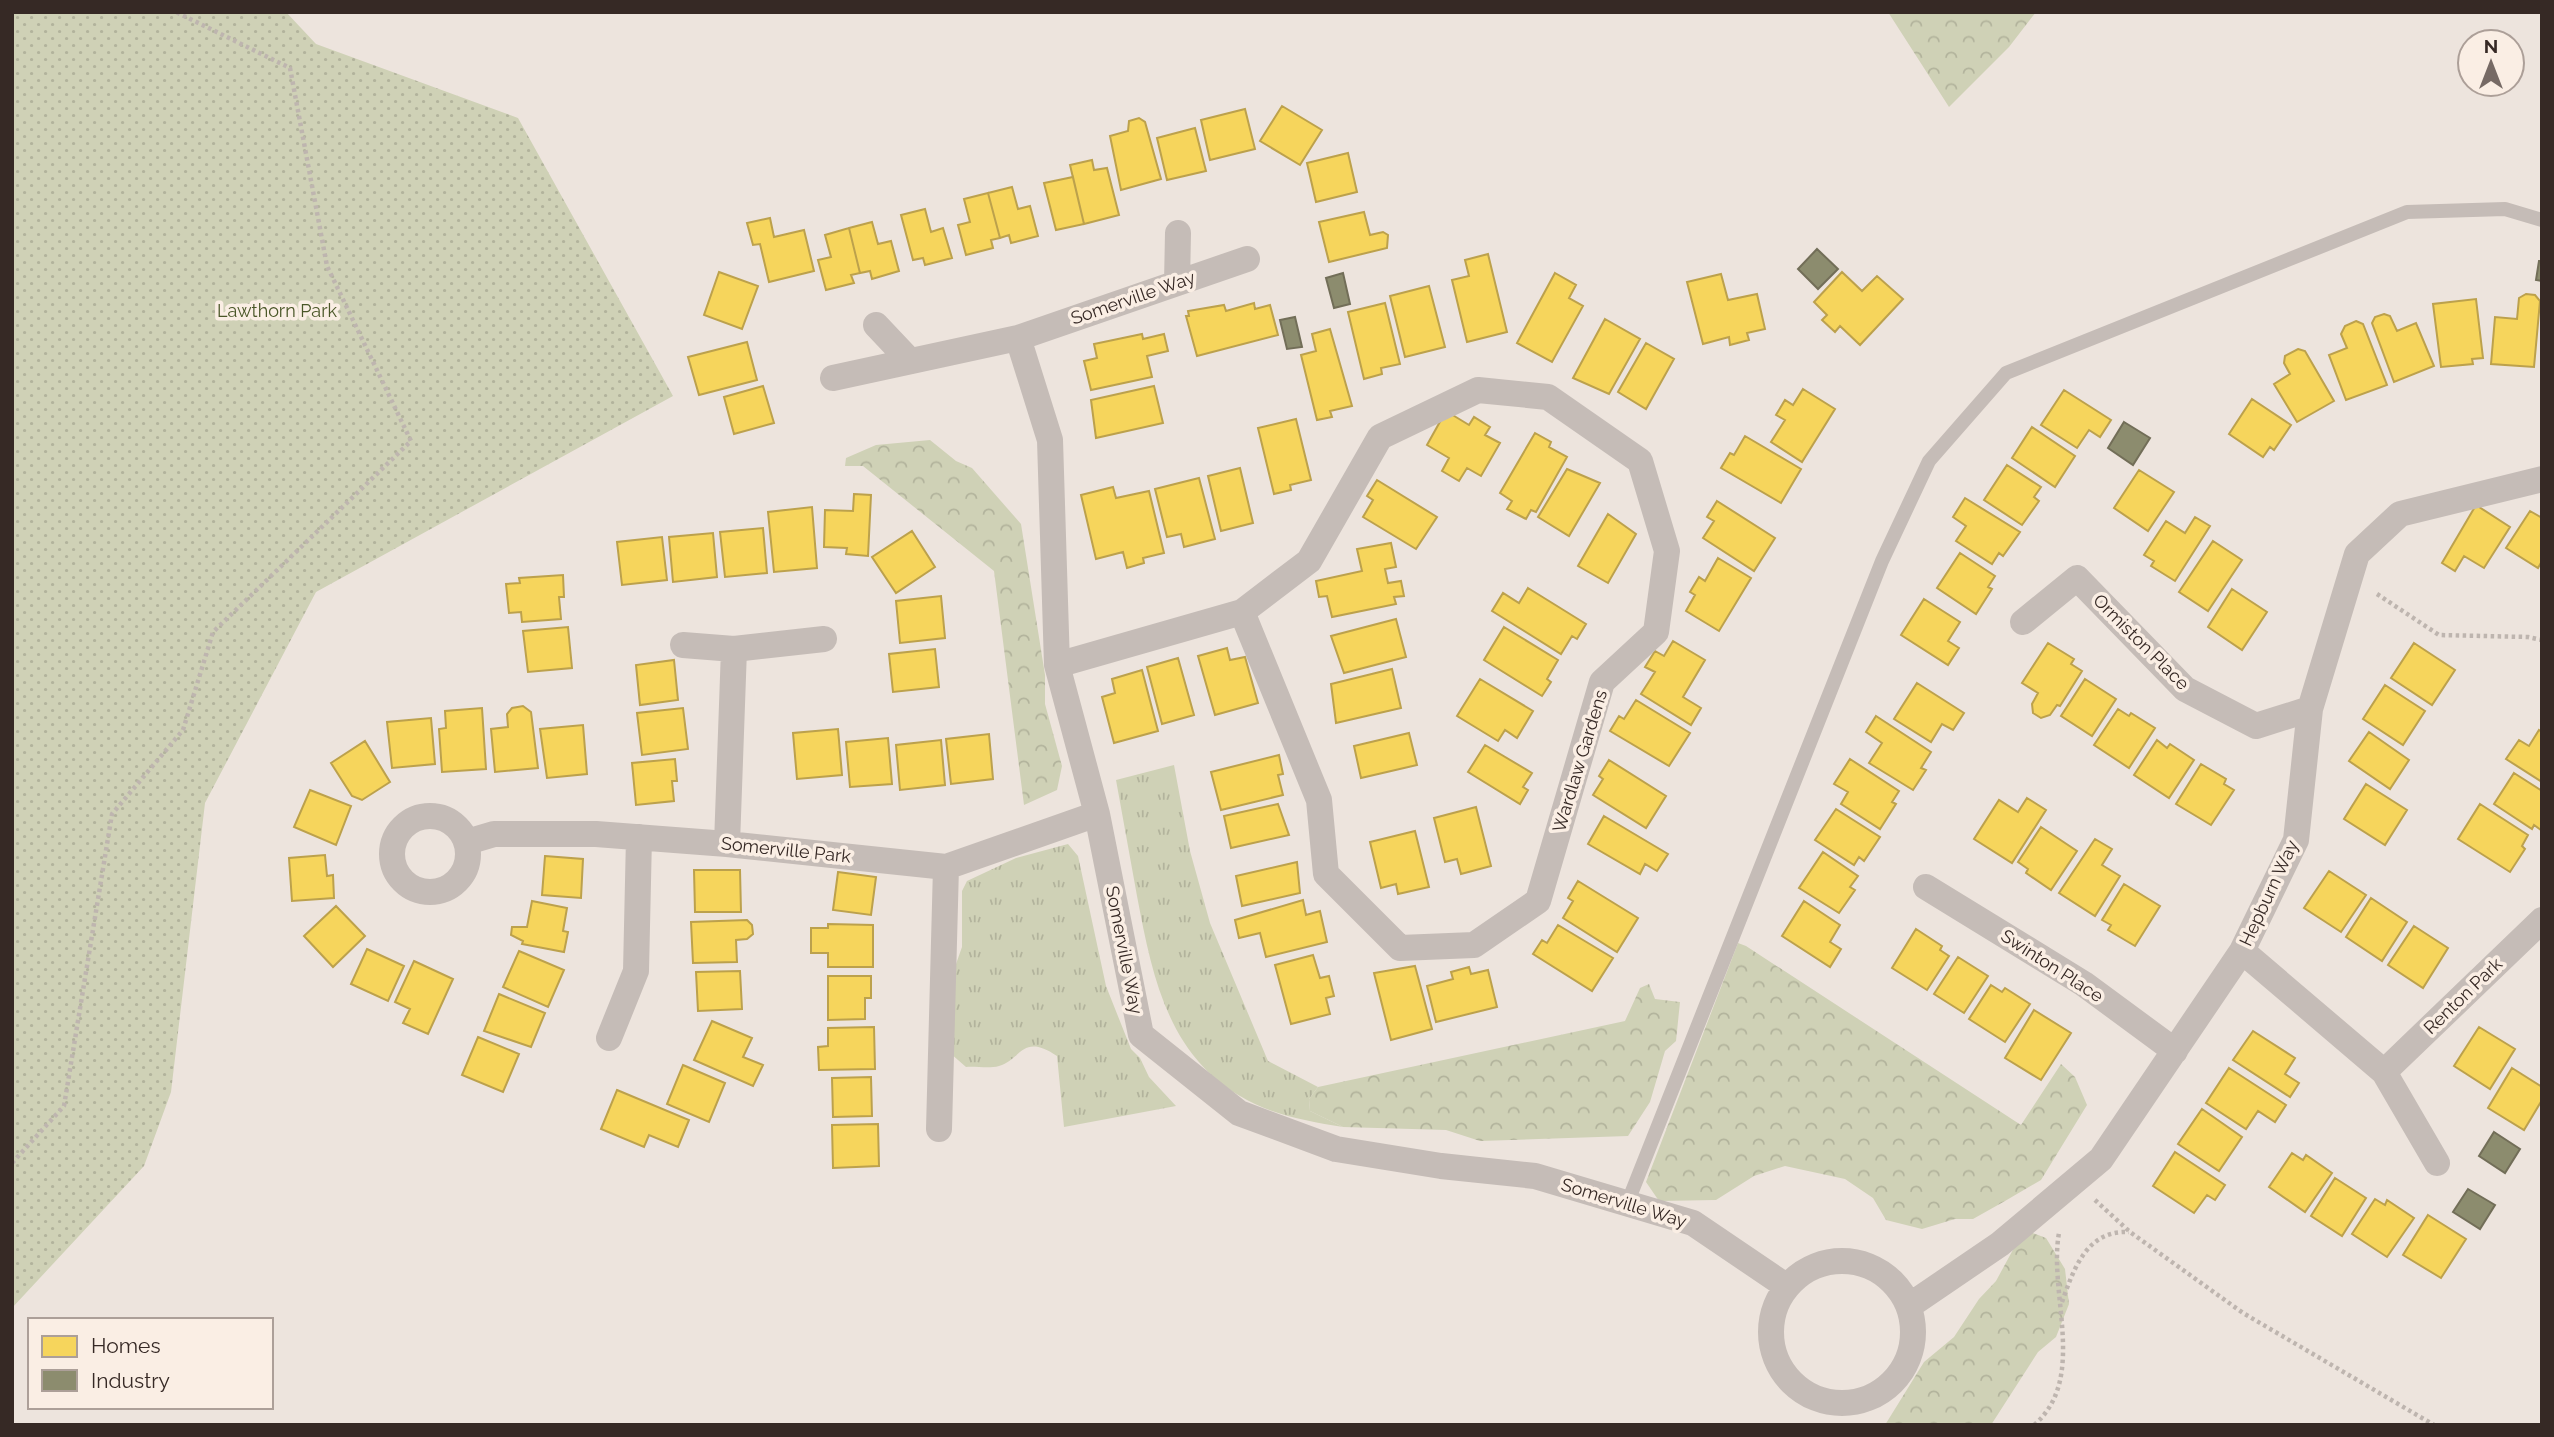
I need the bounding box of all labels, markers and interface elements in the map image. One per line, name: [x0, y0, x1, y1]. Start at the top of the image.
north arrow: [2456, 28, 2526, 98]
text: N: [2484, 35, 2498, 57]
street label: Somerville Way: [1068, 266, 1198, 329]
park label: Lawthorn Park: [217, 300, 337, 321]
street label: Ormiston Place: [2089, 589, 2194, 694]
street label: Wardlaw Gardens: [1548, 687, 1611, 835]
street label: Somerville Park: [720, 832, 852, 867]
street label: Hepburn Way: [2235, 836, 2302, 949]
street label: Somerville Way: [1102, 884, 1147, 1016]
street label: Swinton Place: [1997, 925, 2108, 1007]
street label: Renton Park: [2419, 953, 2507, 1038]
street label: Somerville Way: [1559, 1173, 1690, 1232]
legend: [28, 1318, 273, 1409]
text: Homes: [91, 1333, 161, 1358]
text: Industry: [91, 1368, 170, 1393]

